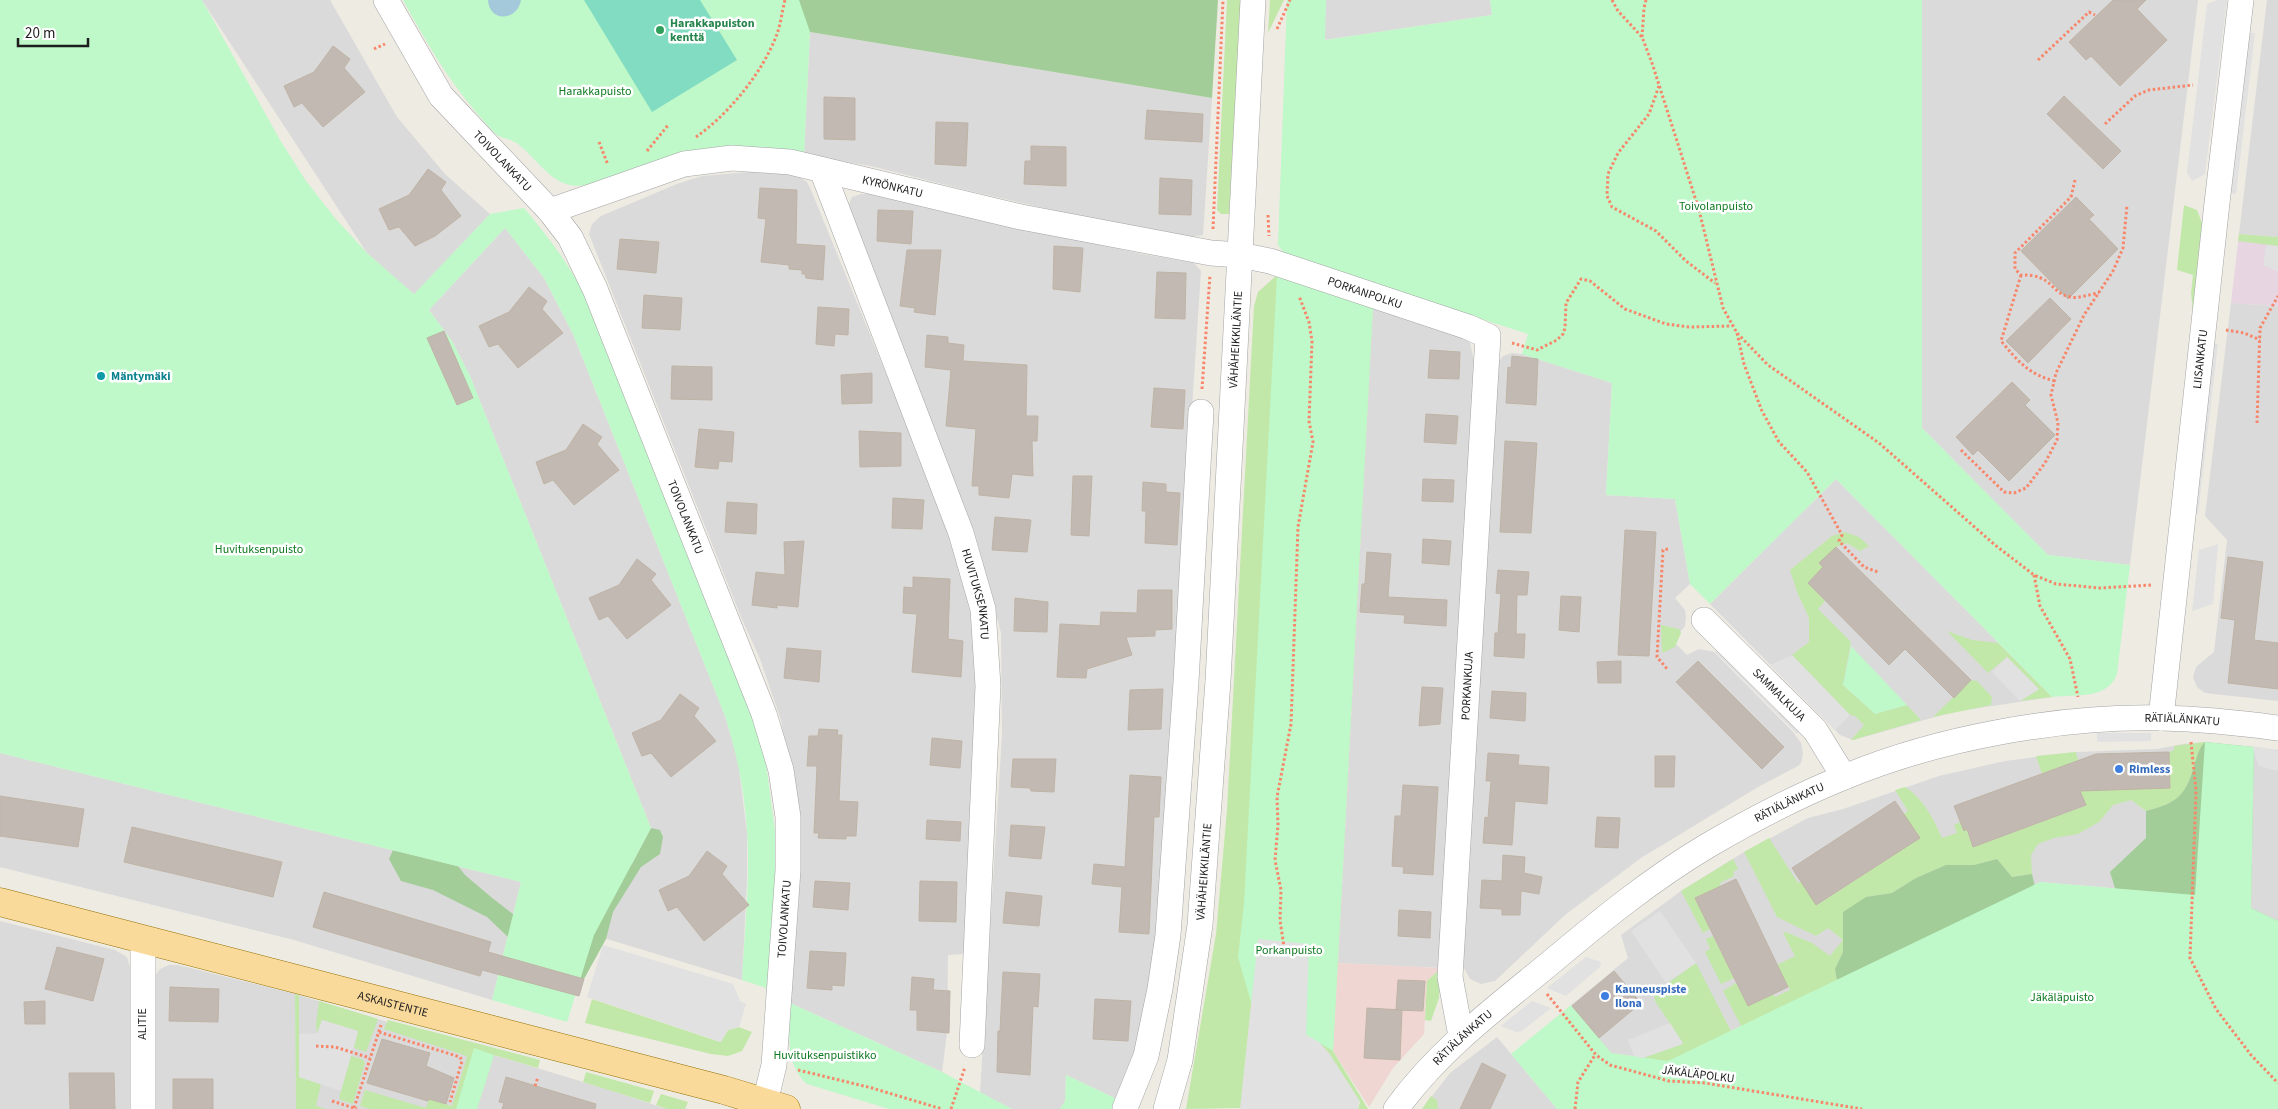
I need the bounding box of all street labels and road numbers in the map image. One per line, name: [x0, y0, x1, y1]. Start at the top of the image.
street label: TOIVOLANKATU: [469, 127, 535, 195]
street label: KYRÖNKATU: [860, 171, 925, 202]
street label: PORKANPOLKU: [1325, 273, 1404, 313]
street label: VÄHÄHEIKKILÄNTIE: [1225, 291, 1247, 389]
street label: LIISANKATU: [2189, 329, 2212, 390]
street label: TOIVOLANKATU: [663, 478, 708, 557]
street label: HUVITUKSENKATU: [957, 547, 993, 640]
street label: PORKANKUJA: [1457, 651, 1478, 721]
street label: SAMMALKUJA: [1748, 665, 1810, 726]
street label: RÄTIÄLÄNKATU: [2144, 710, 2221, 730]
street label: RÄTIÄLÄNKATU: [1751, 779, 1827, 827]
street label: VÄHÄHEIKKILÄNTIE: [1192, 822, 1216, 921]
street label: TOIVOLANKATU: [773, 879, 796, 959]
street label: ASKAISTENTIE: [356, 987, 430, 1022]
street label: RÄTIÄLÄNKATU: [1429, 1006, 1496, 1069]
street label: ALITIE: [134, 1008, 151, 1040]
street label: JÄKÄLÄPOLKU: [1661, 1062, 1735, 1087]

